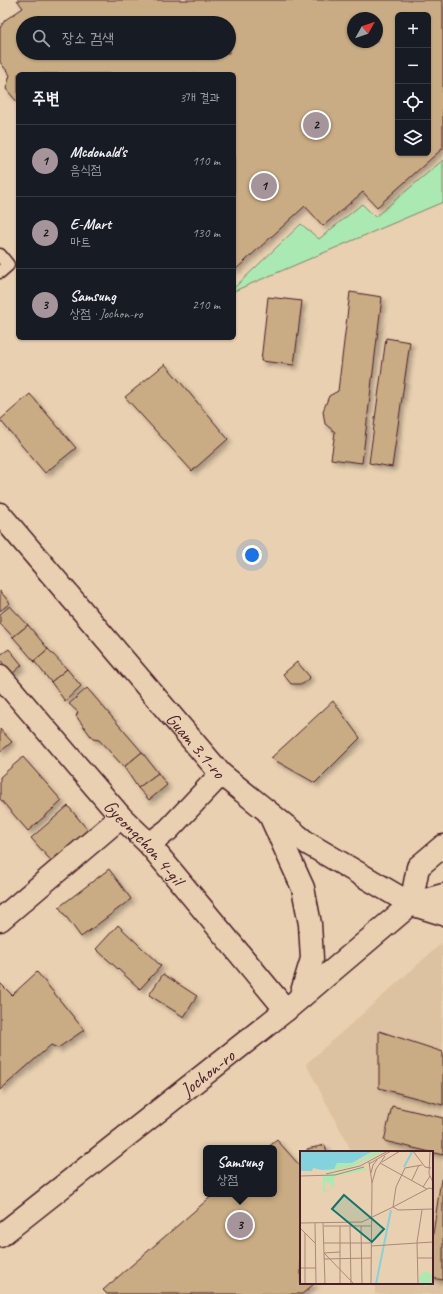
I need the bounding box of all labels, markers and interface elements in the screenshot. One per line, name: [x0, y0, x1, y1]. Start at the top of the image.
north arrow: [347, 12, 383, 48]
map controls: [395, 12, 431, 156]
button: +: [395, 12, 431, 48]
search box: [16, 16, 236, 60]
icon: search: [30, 27, 52, 49]
text: 장소 검색: [62, 29, 114, 48]
button: −: [395, 48, 431, 84]
button: locate: [395, 84, 431, 120]
text: 주변: [32, 88, 59, 109]
text: 3개 결과: [180, 90, 220, 106]
pin: 2: [303, 110, 329, 140]
button: layers: [395, 120, 431, 156]
text: Mcdonald's: [70, 143, 127, 162]
text: 1: [42, 153, 48, 169]
text: 110 m: [192, 153, 220, 169]
text: 음식점: [70, 162, 101, 178]
pin: 1: [251, 171, 277, 201]
text: E-Mart: [70, 215, 111, 234]
text: 2: [42, 225, 48, 241]
text: 130 m: [192, 225, 220, 241]
text: 마트: [70, 234, 91, 250]
text: Samsung: [70, 287, 116, 306]
text: 3: [42, 297, 48, 313]
text: 210 m: [192, 297, 220, 313]
text: 상점 · Jochon-ro: [70, 306, 143, 322]
your location: [242, 545, 262, 565]
street label: Guam 3.1-ro: [160, 707, 231, 785]
street label: Gyeongchon 4-gil: [98, 795, 191, 893]
street label: Jochon-ro: [175, 1043, 241, 1103]
popup: [203, 1145, 277, 1197]
inset map: [300, 1151, 433, 1284]
text: Samsung: [217, 1153, 263, 1172]
text: 상점: [217, 1172, 238, 1188]
pin: 3: [227, 1210, 253, 1240]

